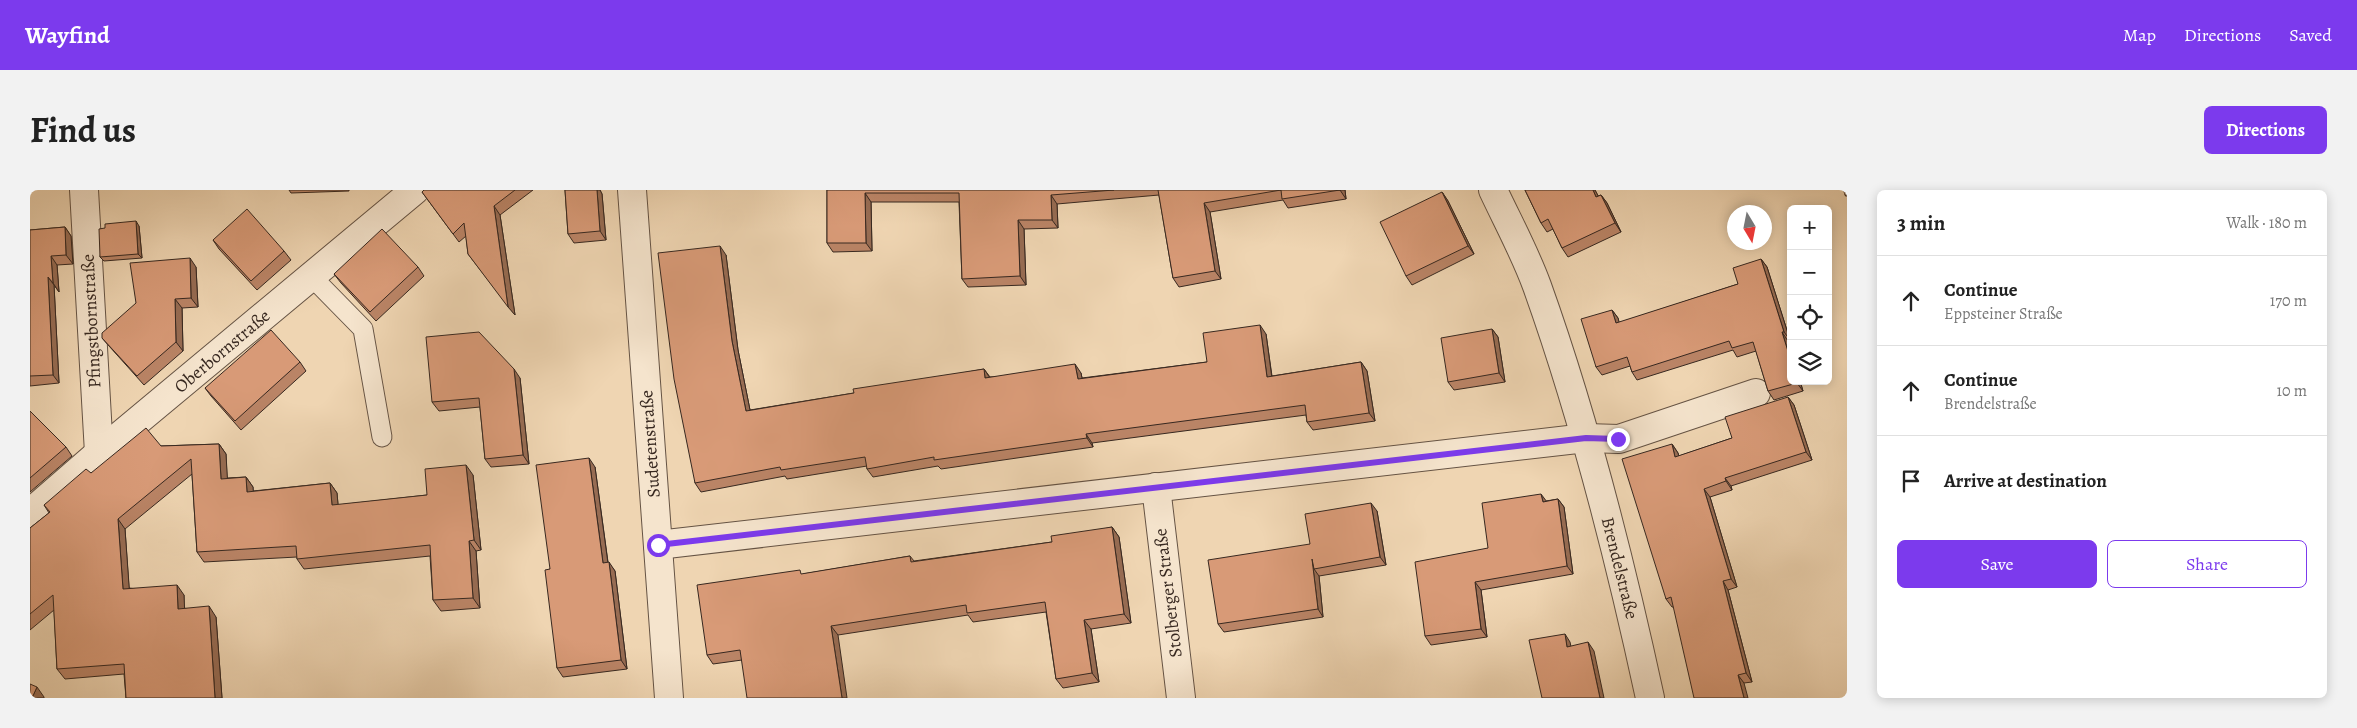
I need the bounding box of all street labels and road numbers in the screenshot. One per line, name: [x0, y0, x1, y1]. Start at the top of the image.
street label: Pfingstbornstraße: [75, 253, 107, 389]
street label: Oberbornstraße: [169, 304, 275, 398]
street label: Sudetenstraße: [634, 389, 666, 499]
street label: Brendelstraße: [1596, 514, 1644, 622]
street label: Stolberger Straße: [1148, 527, 1188, 659]

